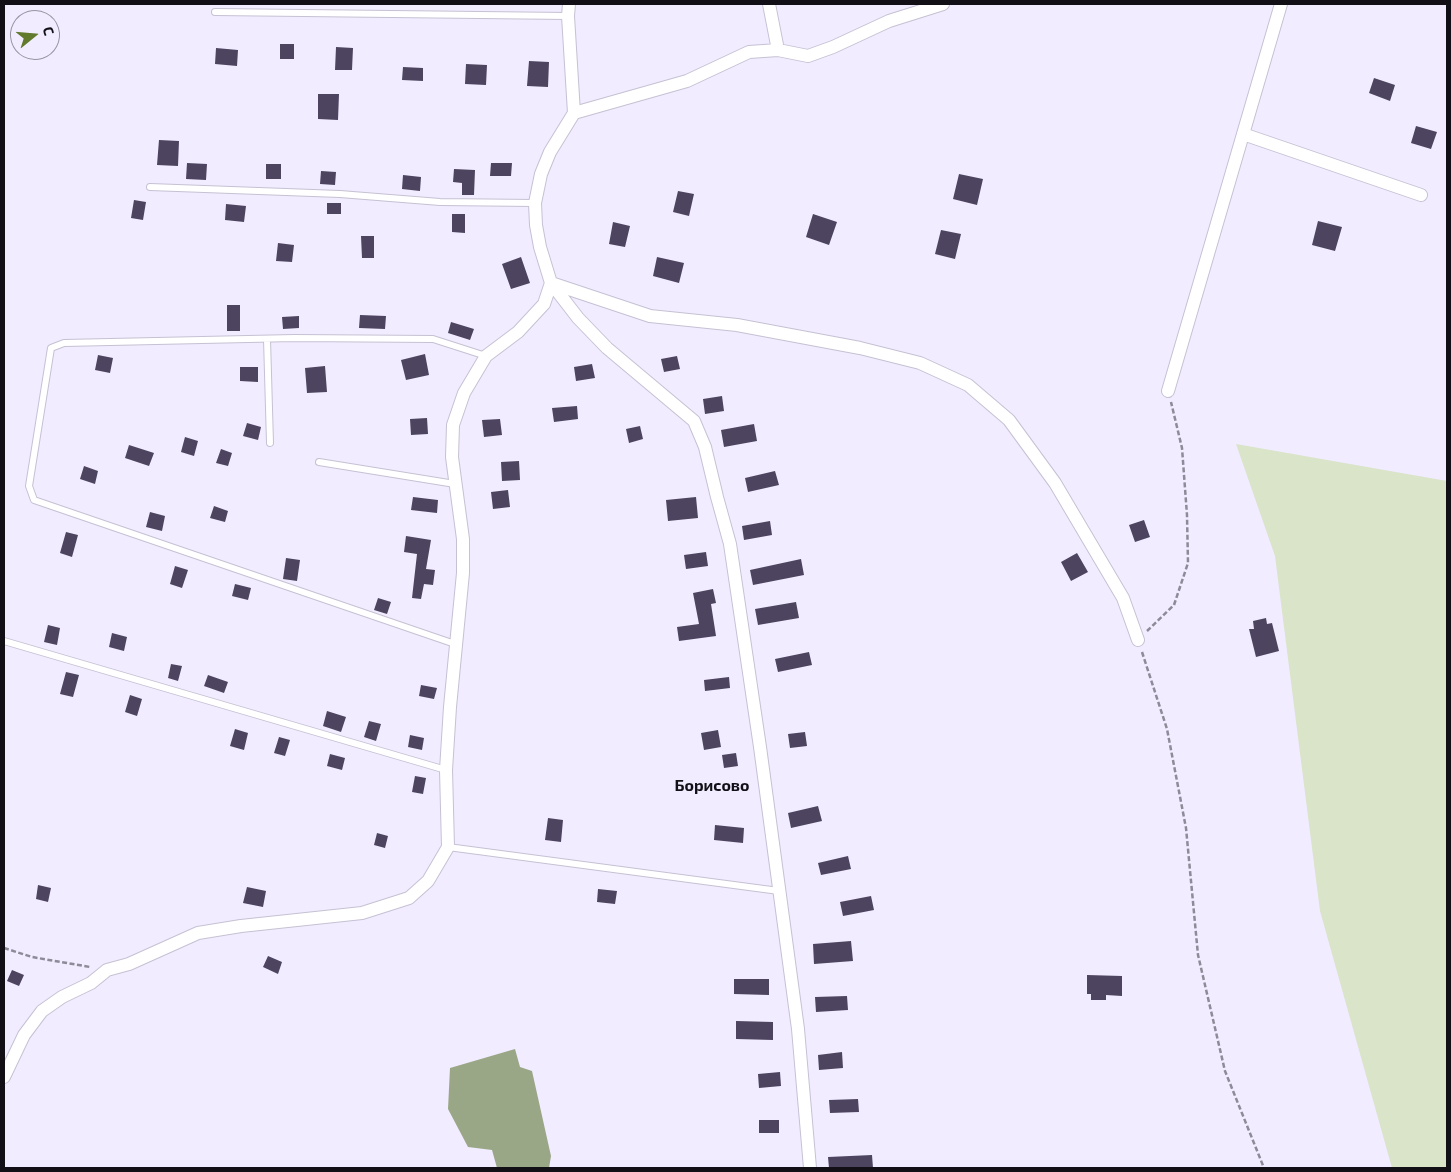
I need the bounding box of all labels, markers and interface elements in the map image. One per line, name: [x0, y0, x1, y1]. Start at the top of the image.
north arrow: [10, 10, 60, 60]
text: С: [40, 24, 58, 37]
district label: Борисово: [675, 776, 749, 796]

